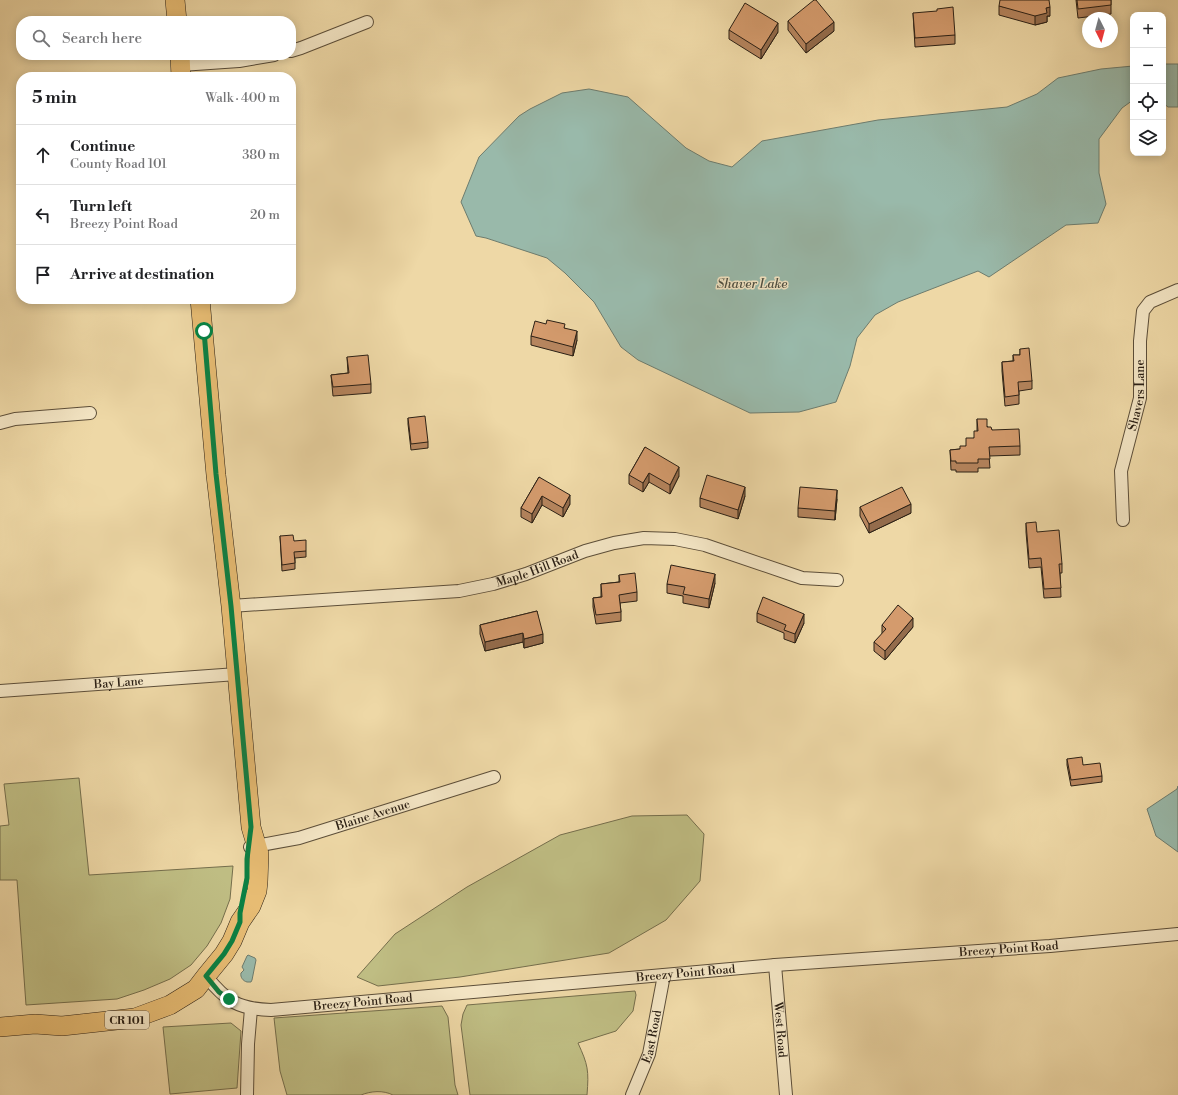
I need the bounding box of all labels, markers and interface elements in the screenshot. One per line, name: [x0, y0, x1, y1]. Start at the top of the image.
north arrow: [1082, 12, 1118, 48]
map controls: [1130, 12, 1166, 156]
button: +: [1130, 12, 1166, 48]
search box: [16, 16, 296, 60]
icon: search: [30, 27, 52, 49]
text: Search here: [62, 29, 142, 48]
button: −: [1130, 48, 1166, 84]
button: locate: [1130, 84, 1166, 120]
text: 5 min: [32, 87, 77, 109]
text: Walk · 400 m: [205, 90, 280, 106]
button: layers: [1130, 120, 1166, 156]
text: Continue: [70, 137, 135, 156]
icon: ahead: [32, 144, 54, 166]
text: 380 m: [242, 147, 280, 163]
text: County Road 101: [70, 156, 167, 172]
text: Turn left: [70, 197, 132, 216]
icon: left: [32, 204, 54, 226]
text: 20 m: [250, 207, 280, 223]
text: Breezy Point Road: [70, 216, 178, 232]
icon: arrive: [32, 264, 54, 286]
text: Arrive at destination: [70, 265, 214, 284]
water label: Shaver Lake: [717, 276, 787, 292]
route start: [195, 322, 213, 340]
street label: Shavers Lane: [1125, 359, 1148, 432]
street label: Maple Hill Road: [494, 547, 581, 591]
street label: Bay Lane: [92, 674, 144, 692]
street label: Blaine Avenue: [333, 797, 412, 834]
street label: Breezy Point Road: [958, 938, 1059, 960]
street label: Breezy Point Road: [634, 962, 736, 985]
route end: [220, 990, 238, 1008]
street label: Breezy Point Road: [312, 990, 413, 1014]
street label: West Road: [770, 1000, 790, 1059]
street label: East Road: [639, 1009, 665, 1066]
road number: CR 101: [105, 1011, 149, 1029]

